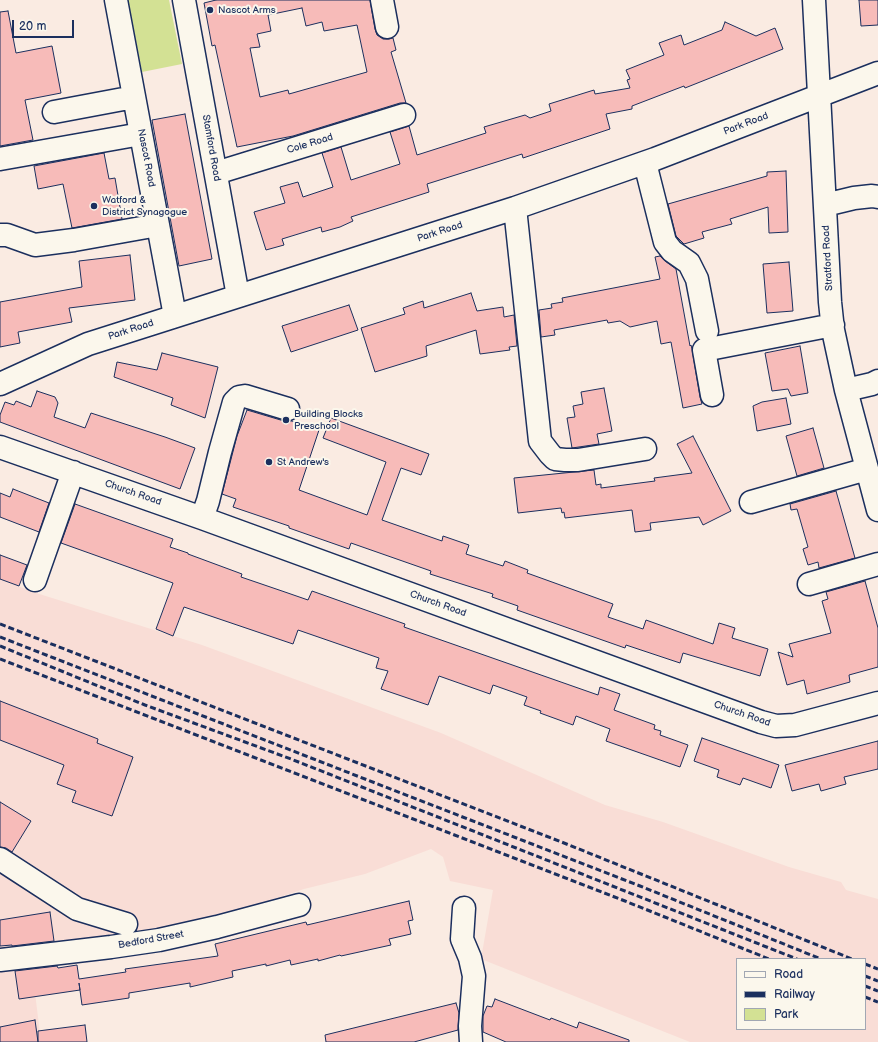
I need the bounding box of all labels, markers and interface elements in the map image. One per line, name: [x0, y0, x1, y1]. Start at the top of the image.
place label: Nascot Arms: [218, 4, 276, 16]
marker: Nascot Arms: [205, 5, 215, 15]
scale bar: [14, 12, 76, 38]
text: 20 m: [19, 19, 46, 34]
street label: Park Road: [722, 110, 770, 138]
street label: Stamford Road: [199, 114, 223, 182]
street label: Nascot Road: [134, 128, 158, 188]
street label: Cole Road: [285, 131, 335, 157]
place label: Watford & District Synagogue: [102, 194, 187, 218]
marker: Watford & District Synagogue: [89, 201, 99, 211]
street label: Park Road: [416, 219, 464, 245]
street label: Stratford Road: [820, 225, 836, 291]
street label: Park Road: [107, 317, 155, 343]
place label: Building Blocks Preschool: [294, 408, 363, 432]
marker: Building Blocks Preschool: [281, 415, 291, 425]
place label: St Andrew's: [277, 456, 329, 468]
marker: St Andrew's: [264, 457, 274, 467]
street label: Church Road: [103, 478, 163, 508]
street label: Church Road: [408, 588, 468, 620]
street label: Church Road: [712, 699, 772, 729]
street label: Bedford Street: [117, 928, 185, 952]
legend: [736, 958, 866, 1030]
text: Road: [774, 967, 803, 982]
text: Railway: [774, 987, 815, 1002]
text: Park: [774, 1007, 798, 1022]

